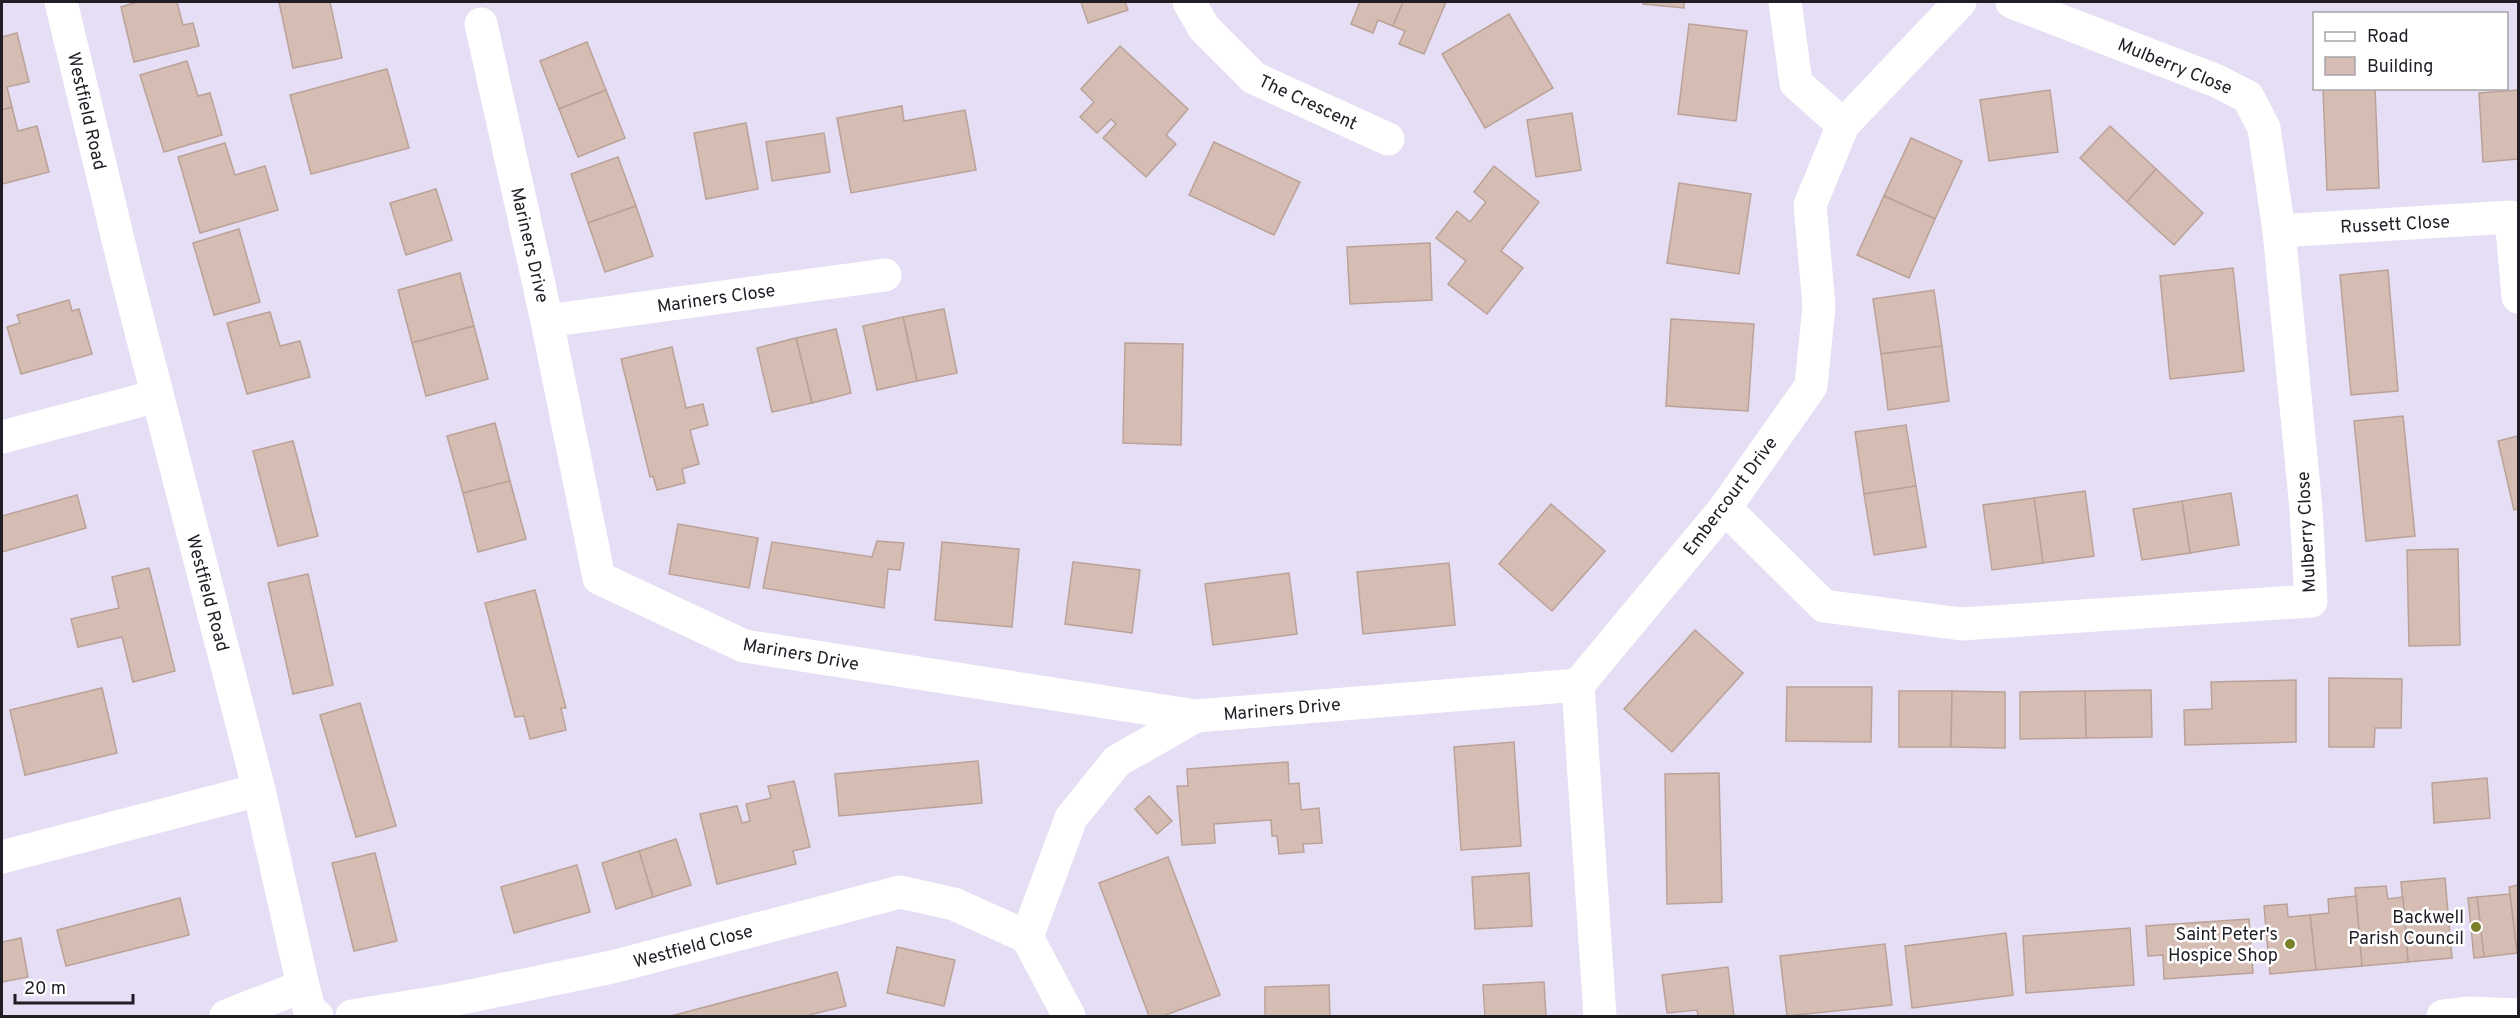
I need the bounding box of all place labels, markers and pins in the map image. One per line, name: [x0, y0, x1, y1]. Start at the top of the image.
place label: Backwell Parish Council: [2348, 907, 2464, 951]
marker: Backwell Parish Council: [2469, 920, 2483, 934]
place label: Saint Peter's Hospice Shop: [2168, 924, 2278, 968]
marker: Saint Peter's Hospice Shop: [2283, 937, 2297, 951]

